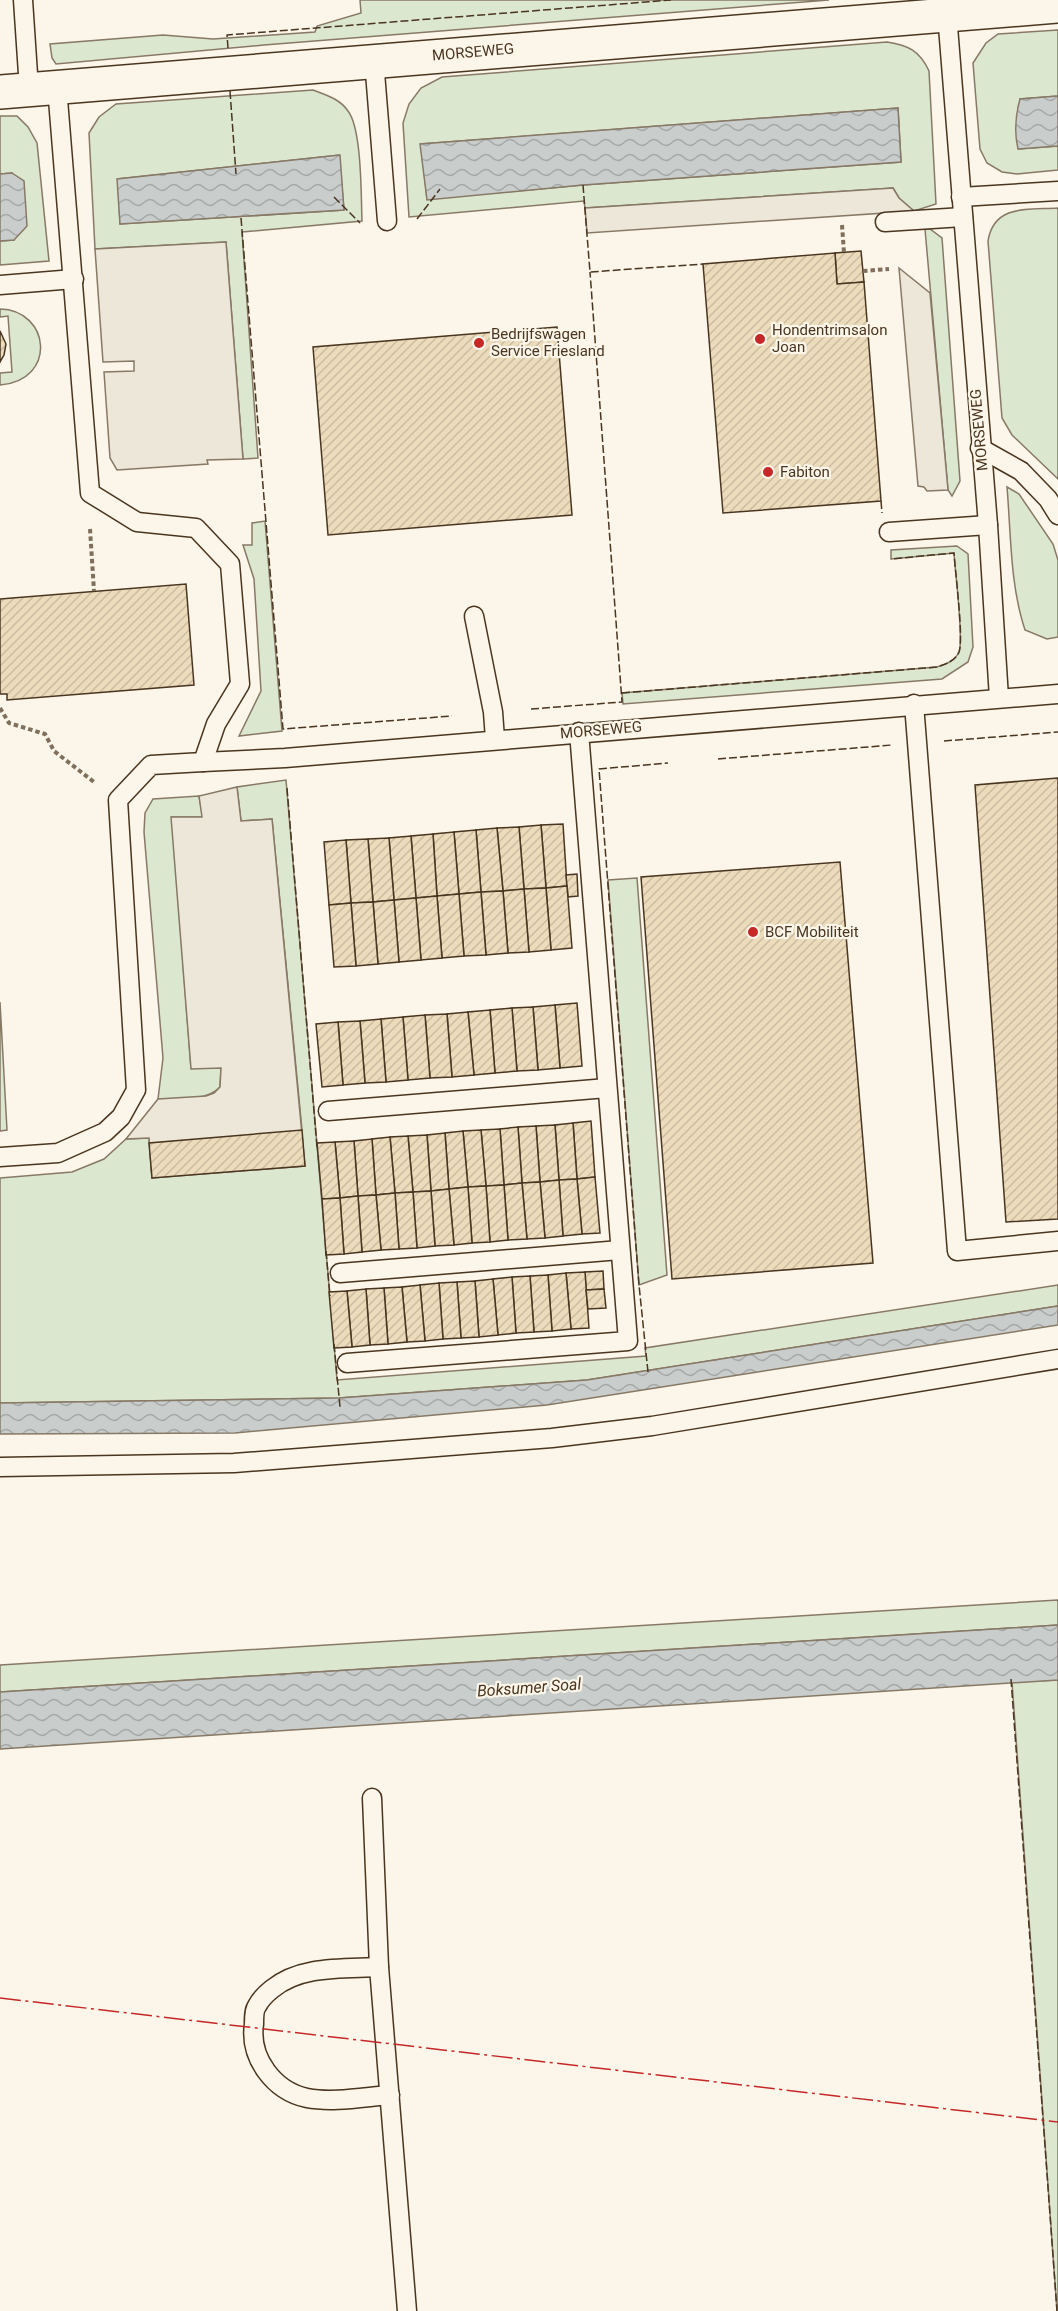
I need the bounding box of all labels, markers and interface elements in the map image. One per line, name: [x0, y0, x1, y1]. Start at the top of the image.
street label: MORSEWEG: [431, 39, 515, 65]
place label: Hondentrimsalon Joan: [772, 321, 887, 356]
place label: Bedrijfswagen Service Friesland: [491, 325, 605, 360]
marker: Hondentrimsalon Joan: [753, 332, 767, 346]
marker: Bedrijfswagen Service Friesland: [472, 336, 486, 350]
street label: MORSEWEG: [966, 388, 992, 472]
place label: Fabiton: [780, 463, 830, 481]
marker: Fabiton: [761, 465, 775, 479]
street label: MORSEWEG: [559, 717, 643, 743]
place label: BCF Mobiliteit: [765, 923, 859, 941]
marker: BCF Mobiliteit: [746, 925, 760, 939]
water label: Boksumer Soal: [476, 1674, 582, 1701]

